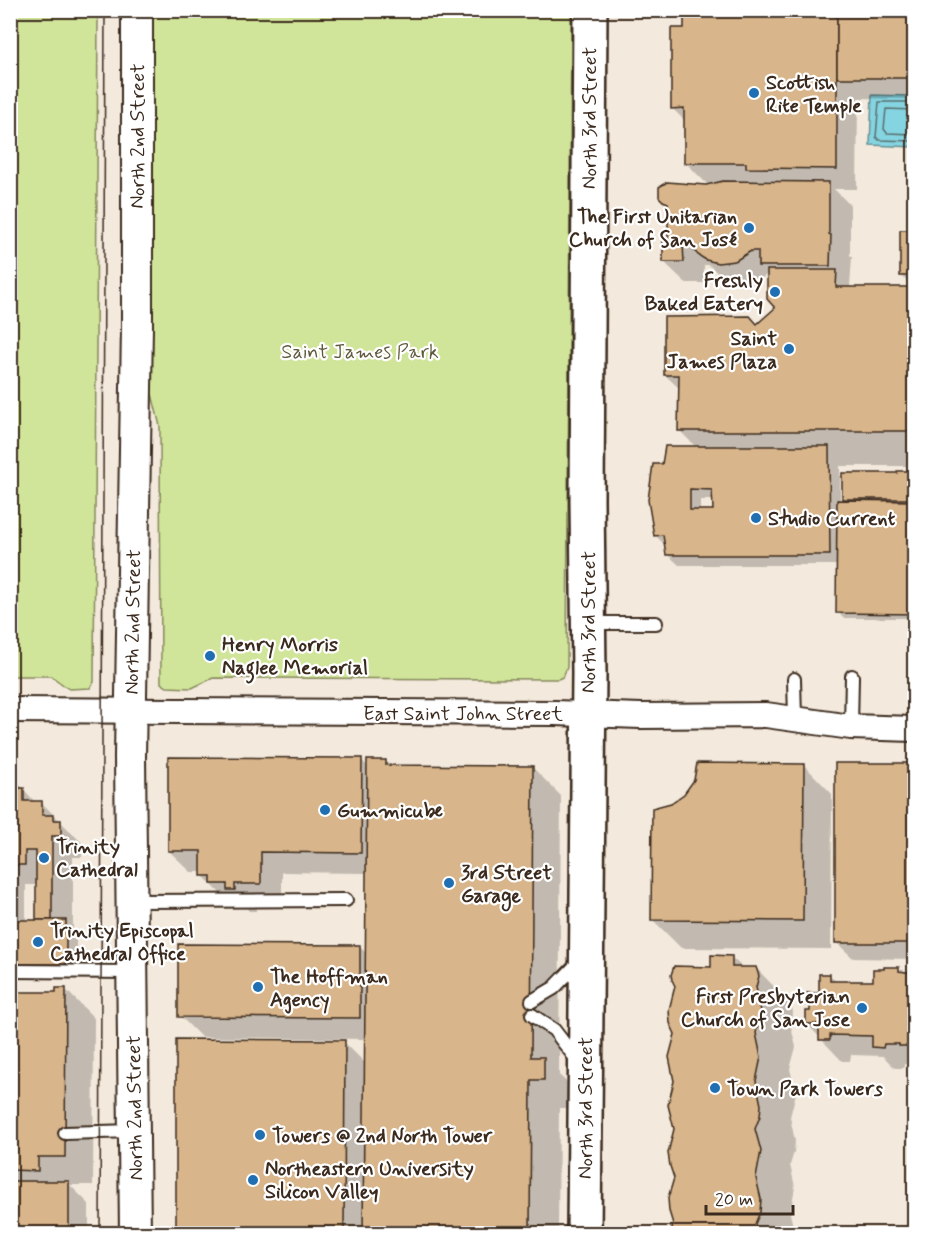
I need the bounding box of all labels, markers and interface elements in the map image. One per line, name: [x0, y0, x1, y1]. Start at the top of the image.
street label: North 3rd Street: [577, 47, 604, 189]
street label: North 2nd Street: [125, 63, 152, 209]
place label: Scottish Rite Temple: [766, 70, 862, 120]
marker: Scottish Rite Temple: [747, 86, 761, 100]
place label: The First Unitarian Church of San José: [569, 204, 737, 254]
marker: The First Unitarian Church of San José: [742, 221, 756, 235]
place label: Freshly Baked Eatery: [645, 268, 763, 318]
marker: Freshly Baked Eatery: [768, 285, 782, 299]
place label: Saint James Plaza: [667, 326, 778, 376]
park label: Saint James Park: [281, 339, 439, 366]
marker: Saint James Plaza: [782, 342, 796, 356]
place label: Studio Current: [768, 506, 896, 533]
marker: Studio Current: [749, 511, 763, 525]
street label: North 2nd Street: [119, 549, 148, 695]
street label: North 3rd Street: [576, 551, 603, 693]
place label: Henry Morris Naglee Memorial: [222, 632, 368, 684]
marker: Henry Morris Naglee Memorial: [203, 649, 217, 663]
street label: East Saint John Street: [363, 701, 563, 728]
place label: Gummicube: [337, 798, 444, 825]
marker: Gummicube: [318, 803, 332, 817]
place label: Trinity Cathedral: [56, 834, 138, 884]
marker: Trinity Cathedral: [37, 851, 51, 865]
place label: 3rd Street Garage: [461, 860, 552, 912]
marker: 3rd Street Garage: [442, 876, 456, 890]
place label: Trinity Episcopal Cathedral Office: [50, 918, 194, 968]
marker: Trinity Episcopal Cathedral Office: [31, 935, 45, 949]
place label: The Hoffman Agency: [270, 964, 388, 1014]
marker: The Hoffman Agency: [251, 980, 265, 994]
place label: First Presbyterian Church of San Jose: [681, 984, 850, 1034]
marker: First Presbyterian Church of San Jose: [855, 1001, 869, 1015]
street label: North 2nd Street: [121, 1035, 150, 1181]
street label: North 3rd Street: [573, 1037, 600, 1179]
place label: Town Park Towers: [727, 1076, 883, 1103]
marker: Town Park Towers: [708, 1081, 722, 1095]
place label: Towers @ 2nd North Tower: [272, 1123, 493, 1150]
marker: Towers @ 2nd North Tower: [253, 1128, 267, 1142]
place label: Northeastern University Silicon Valley: [265, 1156, 474, 1206]
marker: Northeastern University Silicon Valley: [246, 1173, 260, 1187]
scale bar: [706, 1178, 793, 1216]
text: 20 m: [715, 1188, 753, 1212]

